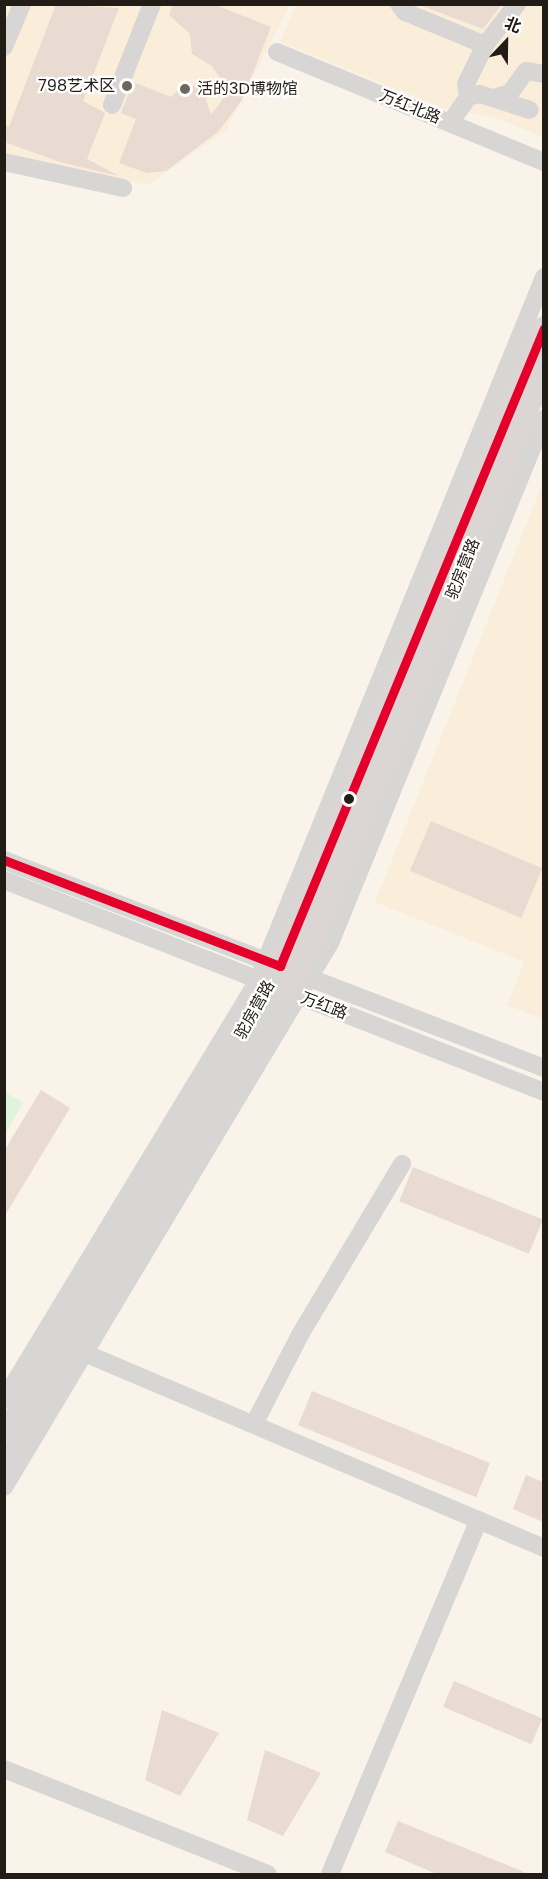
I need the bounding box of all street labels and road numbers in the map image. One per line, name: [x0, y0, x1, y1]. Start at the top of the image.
street label: 万红北路: [377, 86, 443, 128]
street label: 驼房营路: [442, 536, 484, 602]
street label: 驼房营路: [231, 977, 279, 1043]
street label: 万红路: [298, 988, 350, 1024]

